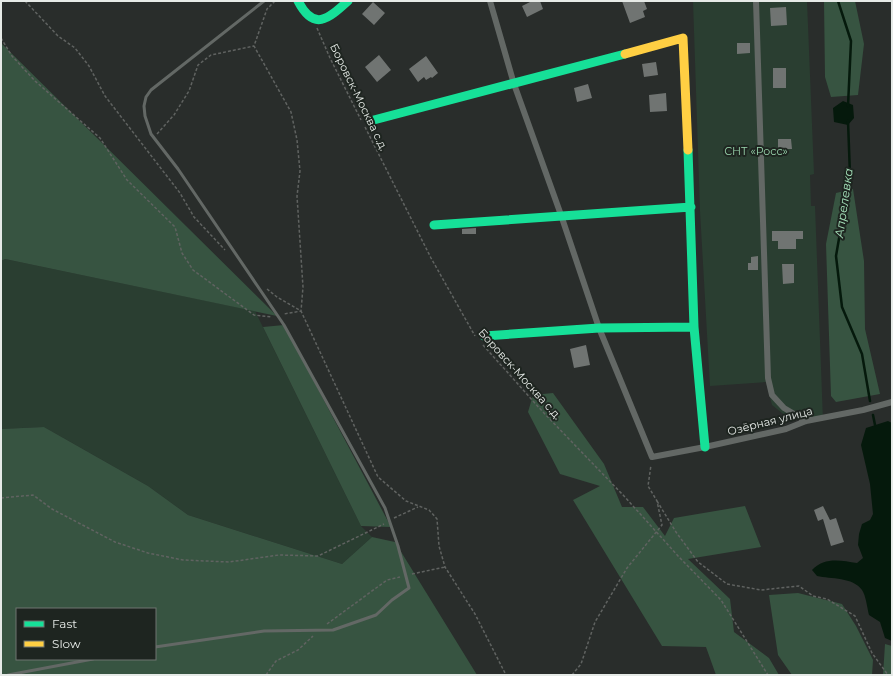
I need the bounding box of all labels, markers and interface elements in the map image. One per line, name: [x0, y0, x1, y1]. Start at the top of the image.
street label: Боровск-Москва с.д.: [327, 41, 391, 153]
park label: СНТ «Росс»: [724, 144, 788, 158]
water label: Апрелевка: [831, 167, 856, 240]
street label: Боровск-Москва с.д.: [476, 326, 564, 422]
street label: Озёрная улица: [726, 404, 814, 438]
legend: [16, 608, 156, 660]
text: Fast: [52, 616, 77, 631]
text: Slow: [52, 636, 81, 651]

